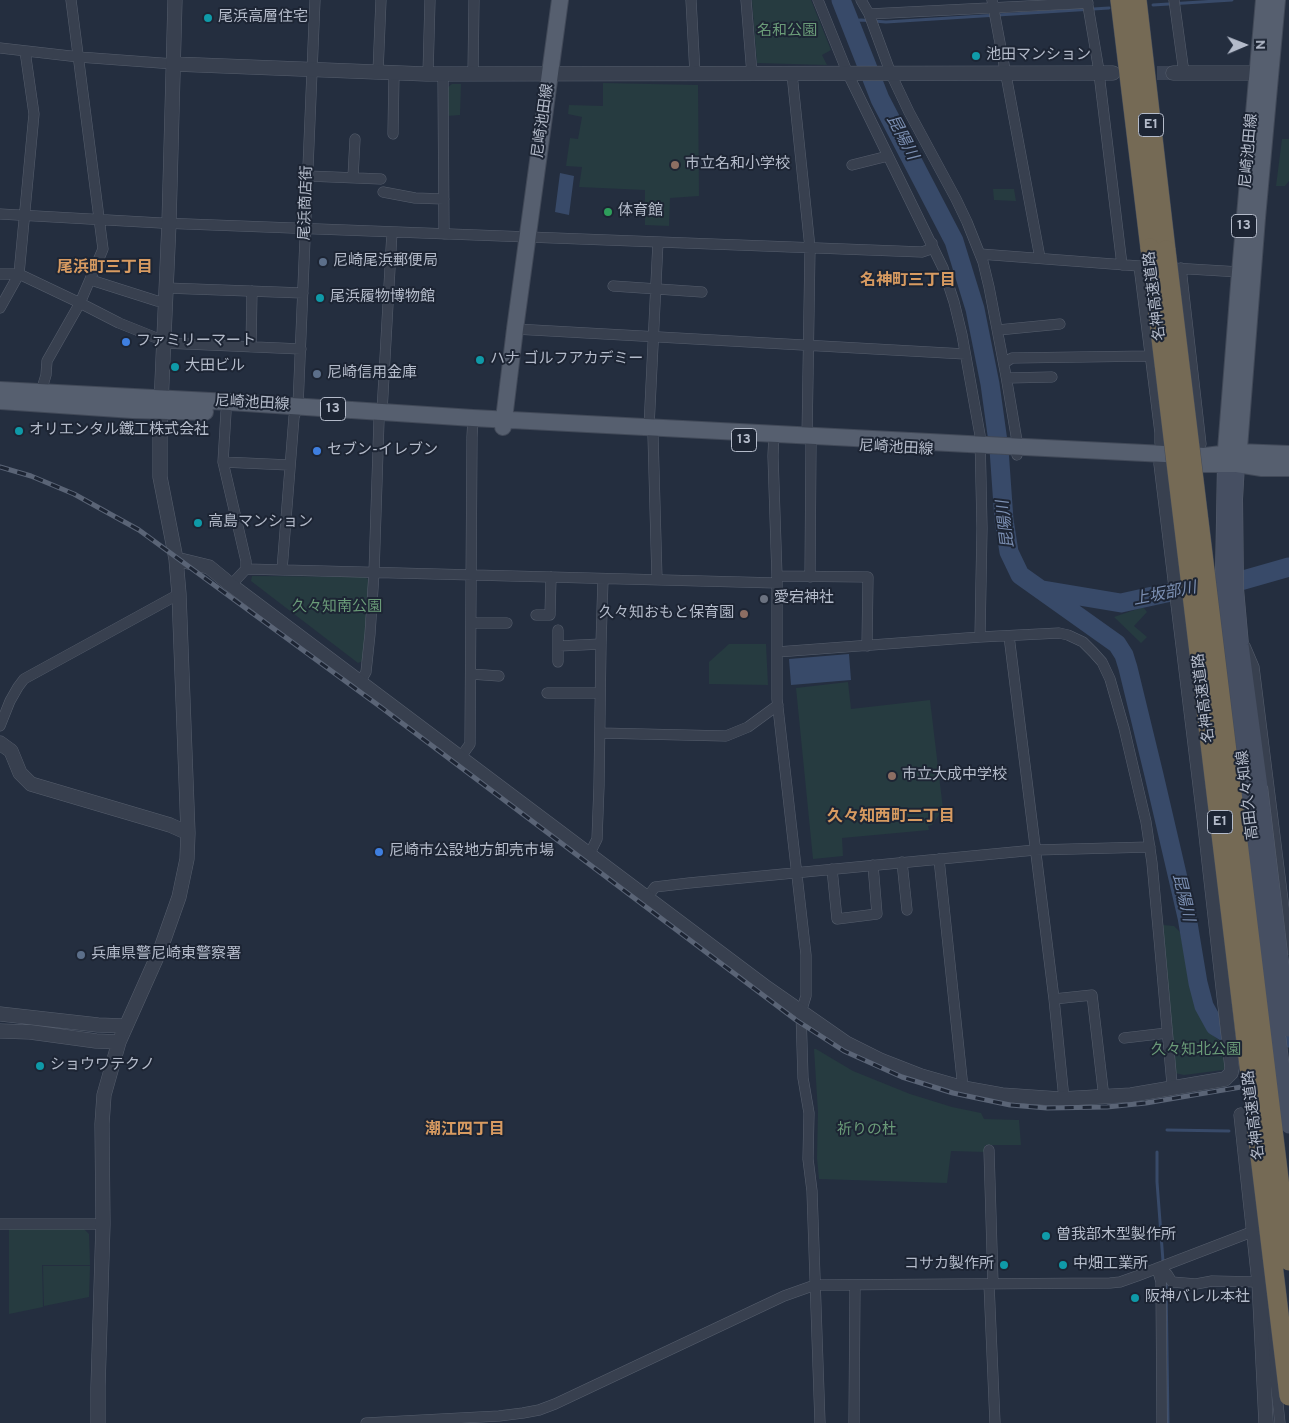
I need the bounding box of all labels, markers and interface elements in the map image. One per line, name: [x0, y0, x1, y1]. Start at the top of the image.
place label: 尾浜高層住宅: [218, 9, 308, 27]
marker: 尾浜高層住宅: [202, 12, 214, 24]
north arrow: [1219, 20, 1269, 70]
park label: 名和公園: [757, 23, 817, 41]
text: N: [1251, 40, 1268, 50]
place label: 池田マンション: [986, 47, 1091, 65]
marker: 池田マンション: [970, 50, 982, 62]
street label: 尼崎池田線: [530, 83, 558, 159]
water label: 昆陽川: [881, 112, 921, 164]
street label: 尼崎池田線: [1238, 113, 1262, 189]
road number: E1: [1138, 114, 1164, 136]
place label: 市立名和小学校: [685, 156, 790, 174]
marker: 市立名和小学校: [669, 159, 681, 171]
street label: 尾浜商店街: [297, 165, 317, 241]
place label: 体育館: [618, 203, 663, 221]
marker: 体育館: [602, 206, 614, 218]
road number: 13: [1232, 215, 1256, 238]
street label: 名神高速道路: [1142, 250, 1170, 342]
place label: 尼崎尾浜郵便局: [333, 253, 438, 271]
marker: 尼崎尾浜郵便局: [317, 256, 329, 268]
district label: 尾浜町三丁目: [57, 259, 153, 279]
district label: 名神町三丁目: [860, 272, 956, 292]
place label: 尾浜履物博物館: [330, 289, 435, 307]
marker: 尾浜履物博物館: [314, 292, 326, 304]
place label: ファミリーマート: [136, 333, 256, 351]
marker: ファミリーマート: [120, 336, 132, 348]
place label: ハナ ゴルフアカデミー: [490, 351, 644, 369]
marker: ハナ ゴルフアカデミー: [474, 354, 486, 366]
place label: 大田ビル: [185, 358, 245, 376]
marker: 大田ビル: [169, 361, 181, 373]
place label: 尼崎信用金庫: [327, 365, 417, 383]
marker: 尼崎信用金庫: [311, 368, 323, 380]
street label: 尼崎池田線: [214, 393, 290, 415]
road number: 13: [320, 398, 346, 420]
place label: オリエンタル鐵工株式会社: [29, 422, 209, 440]
marker: オリエンタル鐵工株式会社: [13, 425, 25, 437]
road number: 13: [732, 428, 756, 452]
street label: 尼崎池田線: [858, 438, 934, 460]
place label: セブン-イレブン: [327, 442, 438, 460]
marker: セブン-イレブン: [311, 445, 323, 457]
water label: 昆陽川: [995, 499, 1019, 549]
place label: 高島マンション: [208, 514, 313, 532]
marker: 高島マンション: [192, 517, 204, 529]
water label: 上坂部川: [1132, 579, 1198, 611]
place label: 愛宕神社: [774, 590, 834, 608]
marker: 愛宕神社: [758, 593, 770, 605]
park label: 久々知南公園: [292, 599, 382, 617]
place label: 久々知おもと保育園: [599, 605, 734, 623]
marker: 久々知おもと保育園: [738, 608, 750, 620]
street label: 名神高速道路: [1191, 652, 1219, 744]
street label: 高田久々知線: [1235, 749, 1263, 841]
place label: 市立大成中学校: [902, 767, 1007, 785]
marker: 市立大成中学校: [886, 770, 898, 782]
district label: 久々知西町二丁目: [827, 808, 955, 828]
road number: E1: [1208, 810, 1232, 834]
place label: 尼崎市公設地方卸売市場: [389, 843, 554, 861]
marker: 尼崎市公設地方卸売市場: [373, 846, 385, 858]
water label: 昆陽川: [1167, 872, 1197, 924]
place label: 兵庫県警尼崎東警察署: [91, 946, 241, 964]
marker: 兵庫県警尼崎東警察署: [75, 949, 87, 961]
park label: 久々知北公園: [1151, 1042, 1241, 1060]
place label: ショウワテクノ: [50, 1057, 155, 1075]
marker: ショウワテクノ: [34, 1060, 46, 1072]
street label: 名神高速道路: [1241, 1069, 1269, 1161]
district label: 潮江四丁目: [425, 1121, 505, 1141]
park label: 祈りの杜: [837, 1122, 897, 1140]
place label: 曽我部木型製作所: [1056, 1227, 1176, 1245]
marker: 曽我部木型製作所: [1040, 1230, 1052, 1242]
place label: コサカ製作所: [904, 1256, 994, 1274]
place label: 中畑工業所: [1073, 1256, 1148, 1274]
marker: コサカ製作所: [998, 1259, 1010, 1271]
marker: 中畑工業所: [1057, 1259, 1069, 1271]
place label: 阪神バレル本社: [1145, 1289, 1250, 1307]
marker: 阪神バレル本社: [1129, 1292, 1141, 1304]

